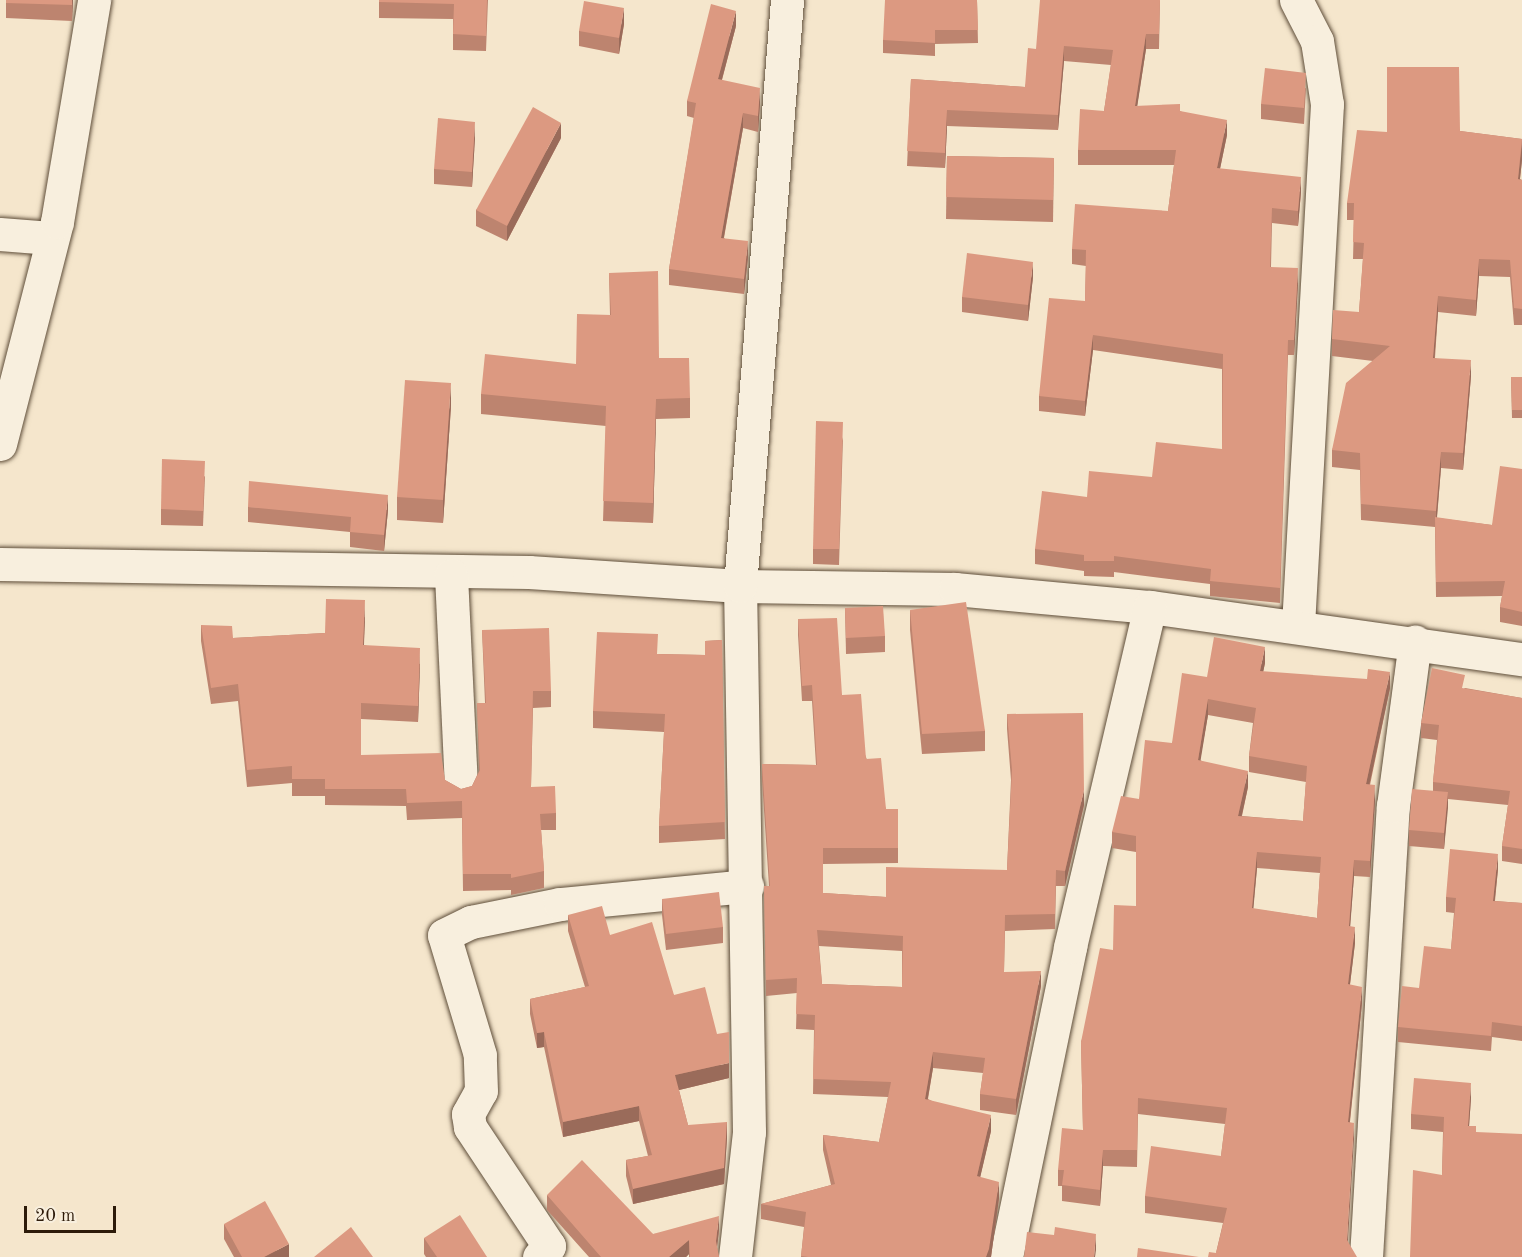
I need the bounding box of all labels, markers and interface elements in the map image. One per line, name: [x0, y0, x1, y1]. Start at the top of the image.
scale bar: [27, 1194, 118, 1232]
text: 20 m: [35, 1207, 75, 1225]

